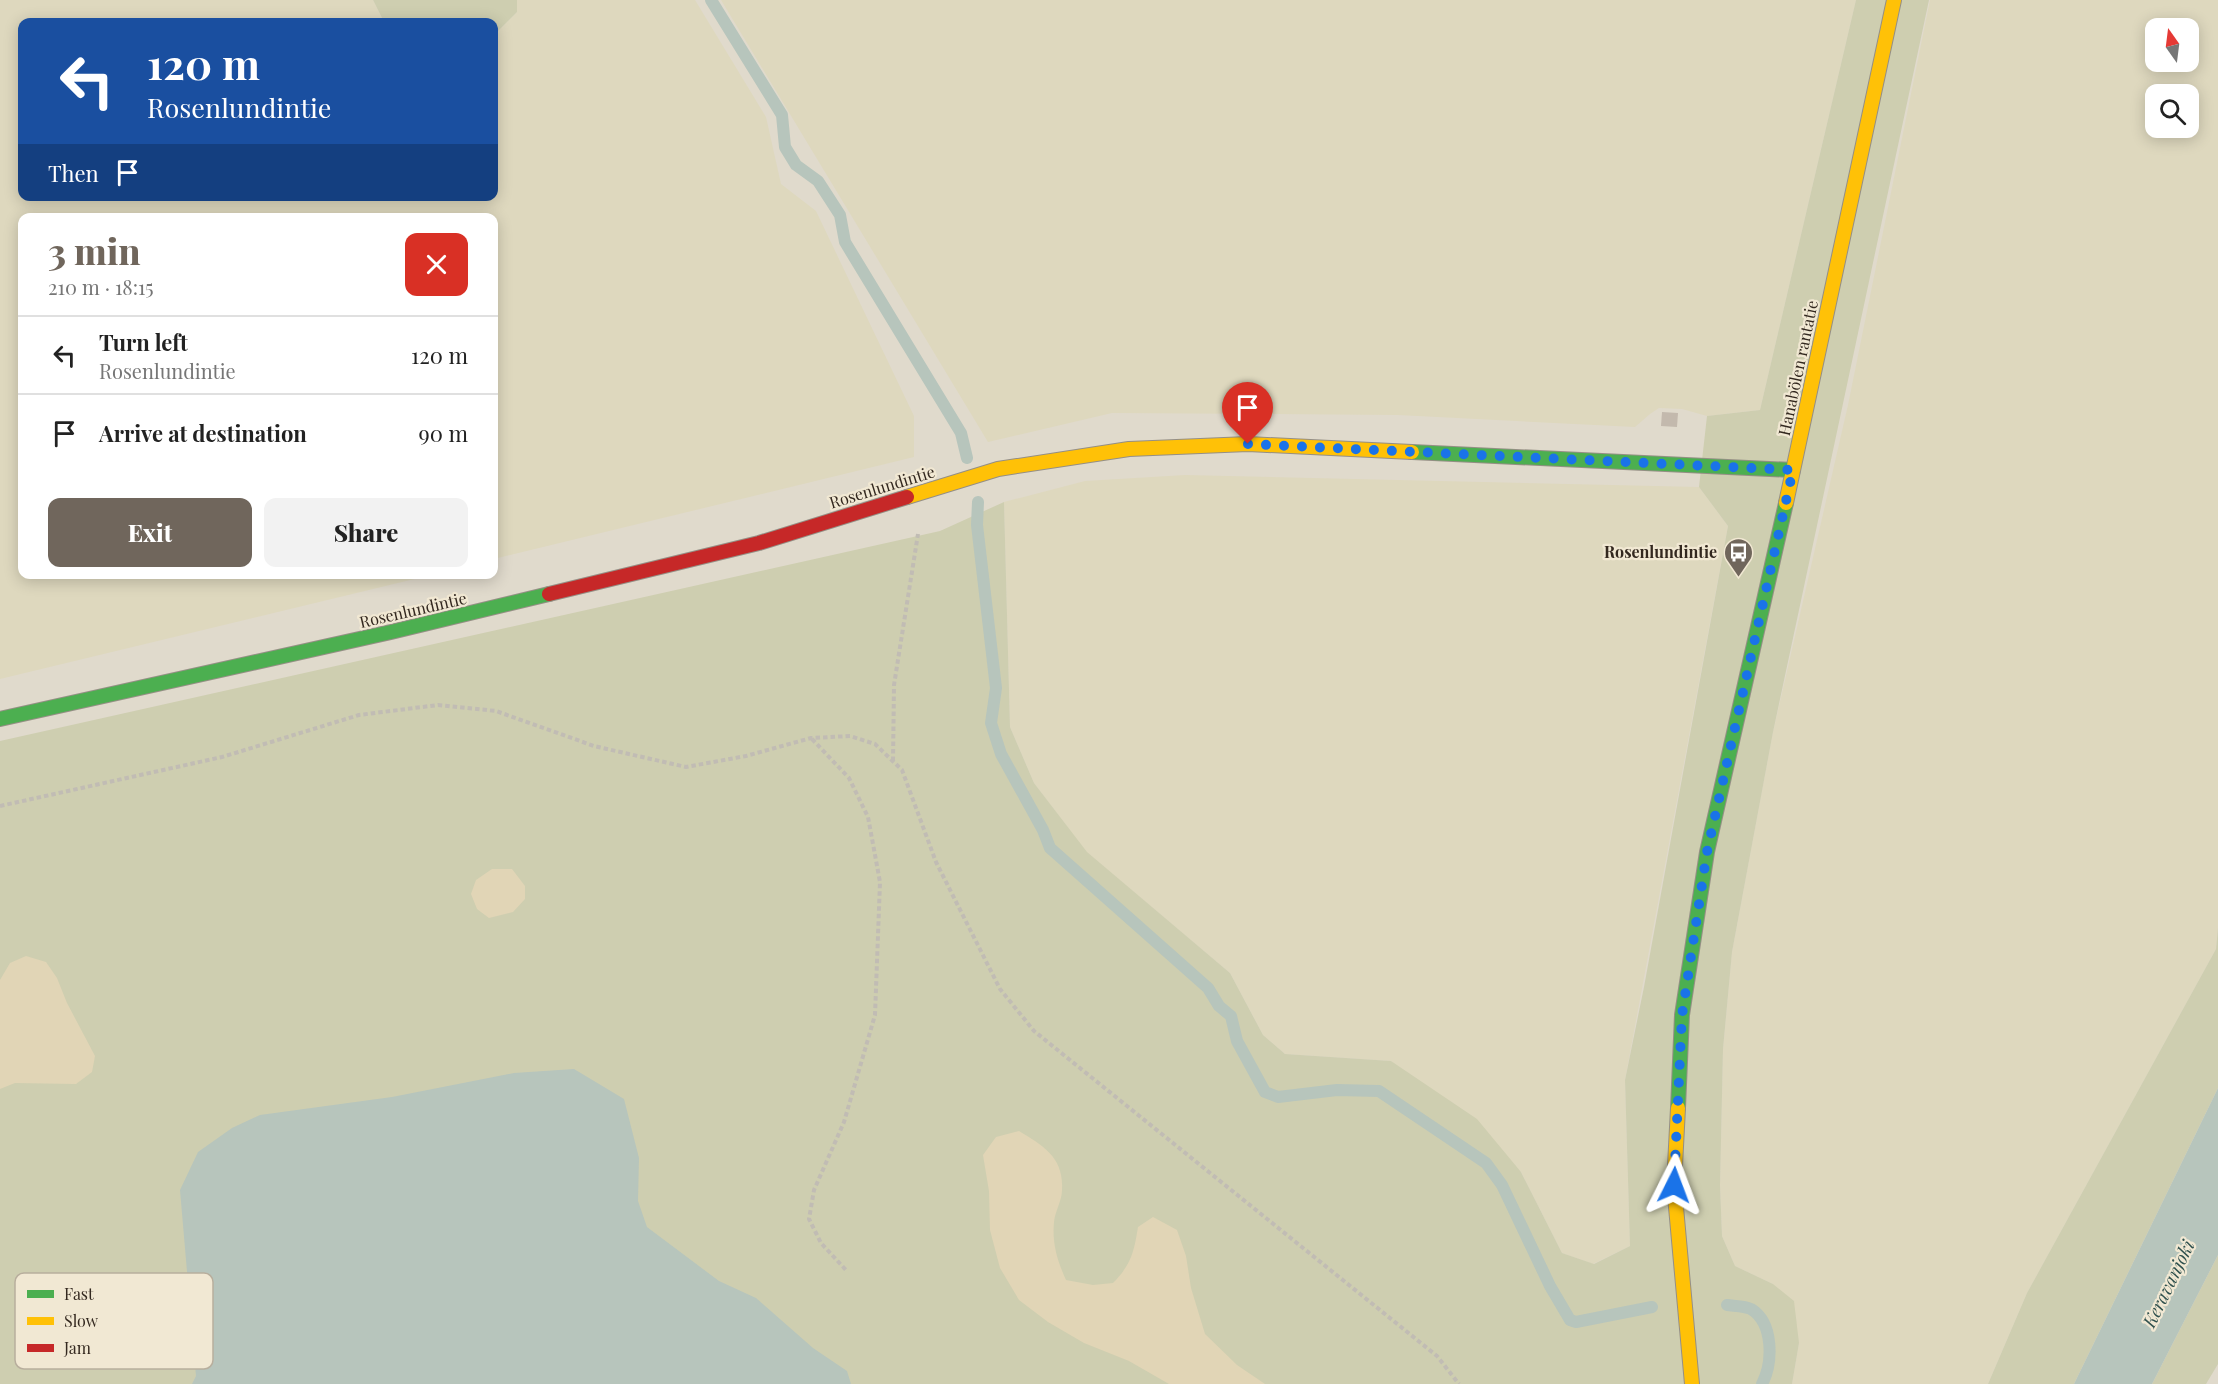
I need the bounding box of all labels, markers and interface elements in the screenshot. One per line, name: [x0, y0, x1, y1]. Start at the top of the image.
north arrow: [2145, 18, 2199, 72]
map controls: [2145, 18, 2199, 138]
text: 120 m: [147, 35, 260, 91]
icon: left: [48, 42, 126, 120]
button: search: [2145, 84, 2199, 138]
text: Rosenlundintie: [147, 89, 332, 125]
icon: arrive: [111, 156, 144, 189]
text: Then: [48, 158, 99, 188]
text: 3 min: [48, 226, 141, 274]
button: close: [405, 233, 468, 296]
text: 210 m · 18:15: [48, 273, 154, 300]
street label: Hanabölen rantatie: [1773, 298, 1822, 438]
text: Turn left: [99, 327, 188, 357]
icon: left: [48, 339, 81, 372]
text: 120 m: [411, 340, 468, 370]
text: Rosenlundintie: [99, 357, 236, 384]
pin: [1222, 382, 1273, 444]
icon: arrive: [1231, 391, 1264, 424]
icon: arrive: [48, 417, 81, 450]
text: Arrive at destination: [99, 418, 307, 448]
text: 90 m: [419, 418, 468, 448]
street label: Rosenlundintie: [826, 460, 937, 513]
button: Exit: [48, 498, 252, 567]
button: Share: [264, 498, 468, 567]
bus stop icon: Rosenlundintie: [1722, 536, 1754, 578]
place label: Rosenlundintie: [1604, 541, 1717, 562]
street label: Rosenlundintie: [357, 587, 469, 632]
position arrow: [1642, 1153, 1706, 1217]
water label: Keravanjoki: [2136, 1235, 2200, 1332]
legend: [15, 1273, 213, 1369]
text: Fast: [64, 1283, 94, 1304]
text: Slow: [64, 1310, 99, 1331]
text: Jam: [63, 1337, 91, 1358]

